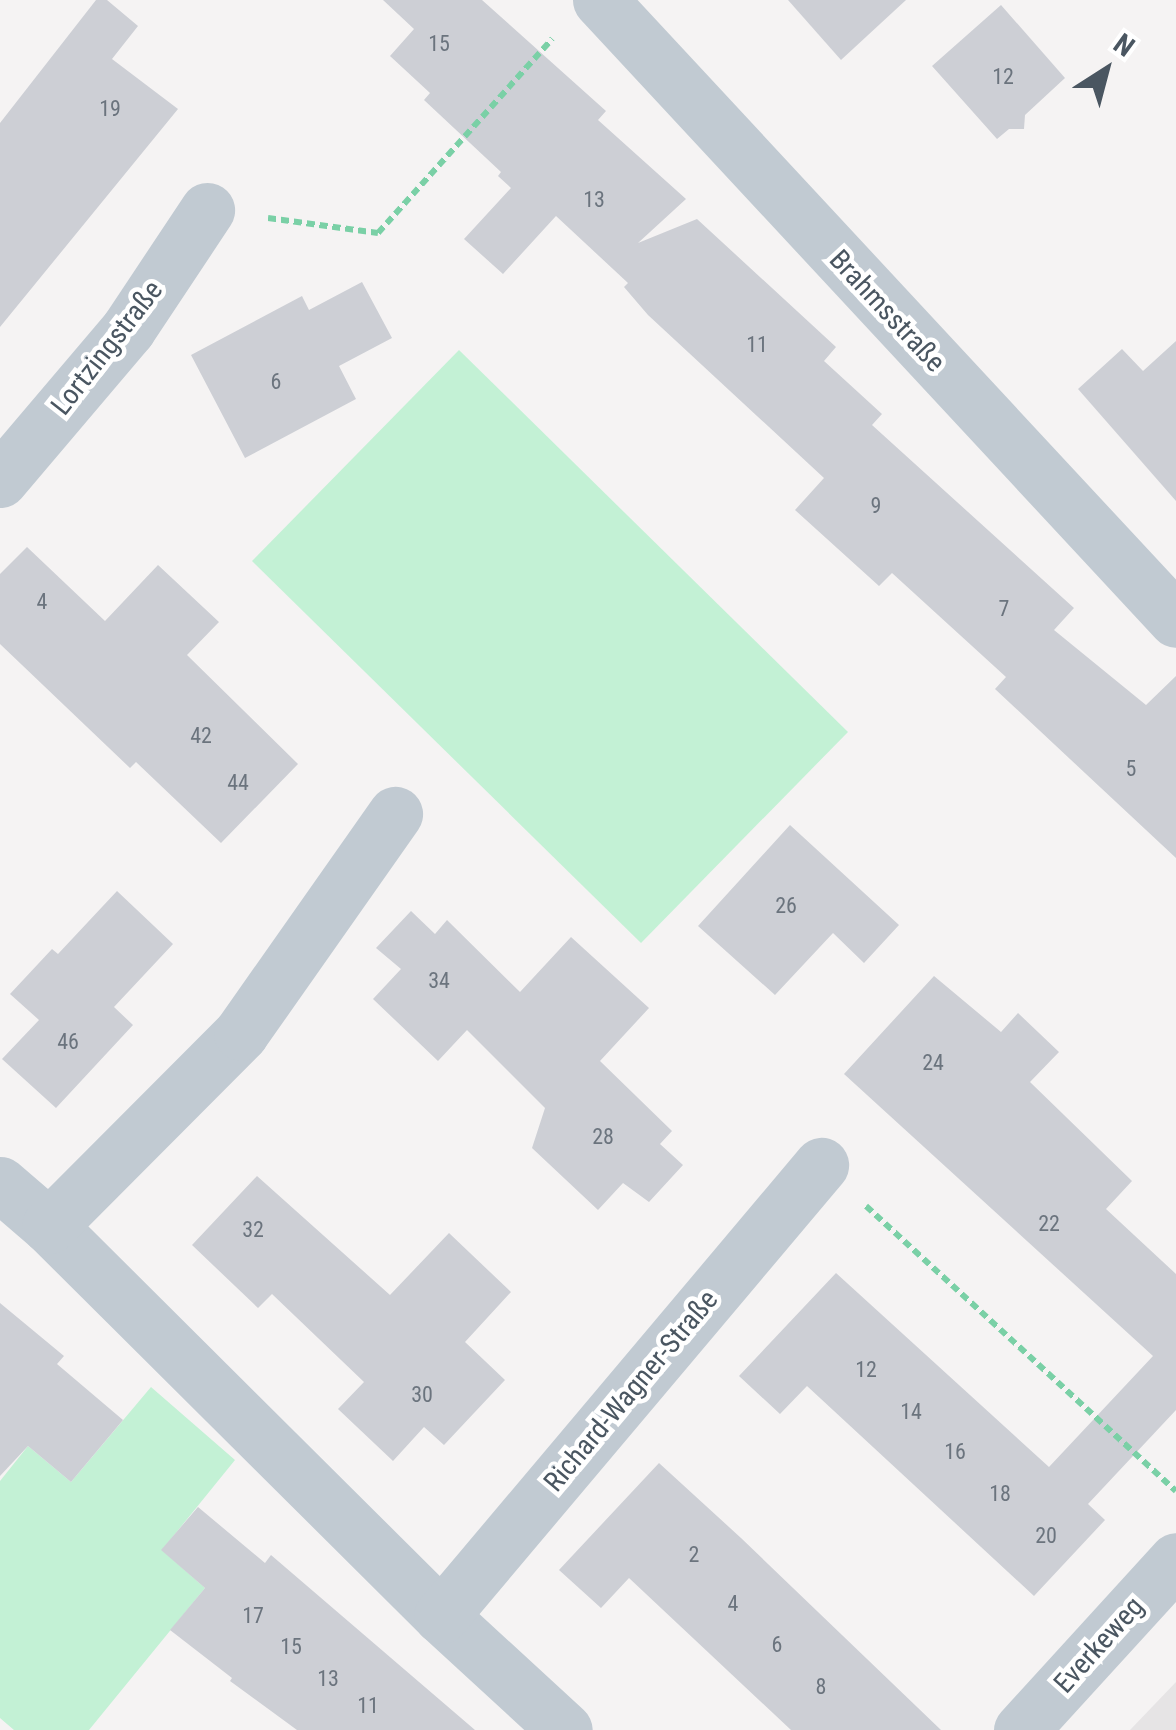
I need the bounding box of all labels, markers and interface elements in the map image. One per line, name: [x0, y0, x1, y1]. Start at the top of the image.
north arrow: [1056, 20, 1156, 120]
text: N: [1107, 27, 1141, 64]
house number: 15: [428, 31, 450, 57]
house number: 12: [992, 64, 1014, 90]
house number: 19: [99, 96, 121, 122]
house number: 13: [583, 187, 605, 213]
street label: Brahmsstraße: [822, 243, 952, 379]
street label: Lortzingstraße: [44, 274, 170, 422]
house number: 11: [746, 332, 768, 358]
house number: 6: [271, 369, 281, 395]
house number: 9: [871, 493, 881, 519]
house number: 4: [37, 589, 47, 615]
house number: 7: [999, 596, 1009, 622]
house number: 42: [190, 723, 212, 749]
house number: 5: [1126, 756, 1136, 782]
house number: 44: [227, 770, 249, 796]
house number: 26: [775, 893, 797, 919]
house number: 34: [428, 968, 450, 994]
house number: 46: [57, 1029, 79, 1055]
house number: 24: [922, 1050, 944, 1076]
house number: 28: [592, 1124, 614, 1150]
house number: 22: [1038, 1211, 1060, 1237]
house number: 32: [242, 1217, 264, 1243]
street label: Richard-Wagner-Straße: [537, 1284, 725, 1498]
house number: 12: [855, 1357, 877, 1383]
house number: 30: [411, 1382, 433, 1408]
house number: 14: [900, 1399, 922, 1425]
house number: 16: [944, 1439, 966, 1465]
house number: 18: [989, 1481, 1011, 1507]
house number: 20: [1035, 1523, 1057, 1549]
house number: 2: [689, 1542, 699, 1568]
street label: Everkeweg: [1047, 1590, 1151, 1700]
house number: 4: [728, 1591, 738, 1617]
house number: 17: [242, 1603, 264, 1629]
house number: 6: [772, 1632, 782, 1658]
house number: 15: [280, 1634, 302, 1660]
house number: 13: [317, 1666, 339, 1692]
house number: 8: [816, 1674, 826, 1700]
house number: 11: [357, 1693, 379, 1719]

